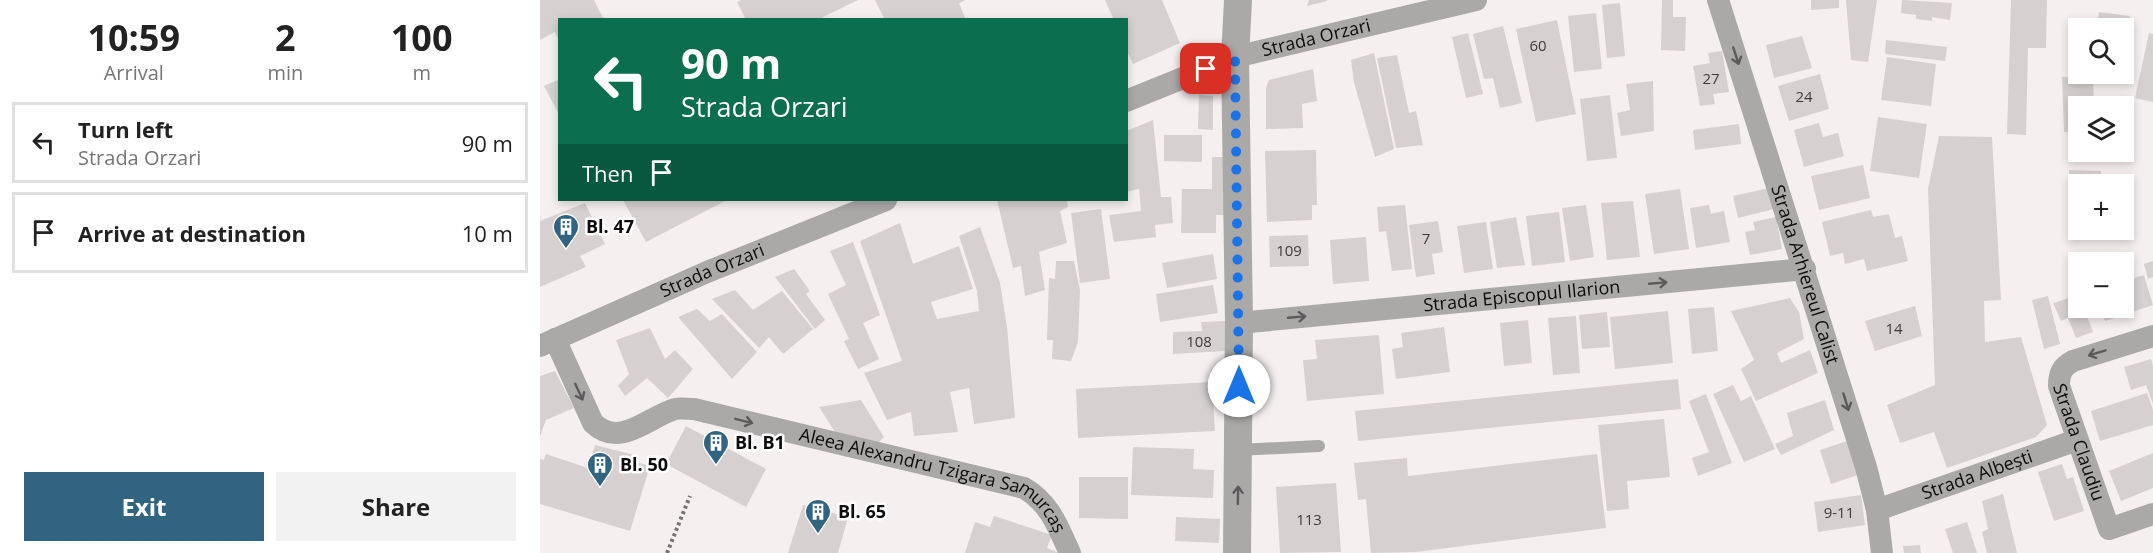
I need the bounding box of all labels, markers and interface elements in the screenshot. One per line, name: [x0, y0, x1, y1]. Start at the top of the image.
street label: Strada Orzari: [1259, 12, 1373, 61]
text: 10:59: [87, 13, 180, 62]
text: 2: [275, 13, 296, 62]
text: 100: [391, 13, 453, 62]
map controls: [2068, 18, 2134, 318]
button: search: [2068, 18, 2134, 84]
text: 90 m: [681, 34, 781, 91]
house number: 60: [1529, 35, 1547, 55]
icon: left: [582, 42, 660, 120]
pin: [1180, 43, 1231, 94]
one-way arrow: [1731, 46, 1742, 65]
icon: arrive: [1189, 52, 1222, 85]
text: Arrival: [104, 59, 164, 86]
text: min: [267, 59, 303, 86]
text: m: [412, 59, 431, 86]
house number: 27: [1702, 68, 1720, 88]
house number: 24: [1795, 86, 1813, 106]
text: Strada Orzari: [681, 88, 848, 125]
button: layers: [2068, 96, 2134, 162]
text: Turn left: [78, 114, 173, 144]
icon: left: [27, 126, 60, 159]
text: 90 m: [462, 128, 513, 158]
text: Strada Orzari: [78, 144, 201, 171]
icon: arrive: [645, 156, 678, 189]
text: Then: [582, 158, 633, 188]
button: +: [2068, 174, 2134, 240]
street label: Strada Arhiereul Calist: [1766, 181, 1846, 367]
building icon: Bl. 47: [551, 212, 581, 250]
place label: Bl. 47: [586, 214, 634, 238]
icon: arrive: [27, 216, 60, 249]
text: Arrive at destination: [78, 218, 306, 248]
text: 10 m: [462, 218, 513, 248]
house number: 7: [1422, 228, 1430, 248]
street label: Strada Orzari: [656, 237, 768, 302]
house number: 109: [1276, 240, 1302, 260]
button: −: [2068, 252, 2134, 318]
street label: Strada Episcopul Ilarion: [1422, 274, 1621, 316]
one-way arrow: [1648, 277, 1668, 288]
one-way arrow: [1287, 311, 1306, 322]
house number: 14: [1885, 318, 1903, 338]
house number: 108: [1186, 331, 1212, 351]
one-way arrow: [2088, 348, 2107, 359]
position arrow: [1207, 354, 1271, 418]
street label: Strada Claudiu: [2048, 380, 2111, 504]
one-way arrow: [575, 383, 586, 401]
one-way arrow: [1841, 392, 1852, 411]
one-way arrow: [734, 415, 753, 427]
street label: Aleea Alexandru Tzigara Samurcaș: [797, 422, 1072, 536]
building icon: Bl. B1: [701, 428, 731, 466]
place label: Bl. B1: [735, 430, 785, 454]
street label: Strada Albești: [1918, 444, 2035, 505]
building icon: Bl. 50: [585, 450, 615, 488]
place label: Bl. 50: [620, 452, 668, 476]
button: Exit: [24, 472, 264, 541]
button: Share: [276, 472, 516, 541]
one-way arrow: [1232, 485, 1243, 505]
building icon: Bl. 65: [803, 497, 833, 535]
place label: Bl. 65: [838, 499, 886, 523]
house number: 9-11: [1824, 502, 1854, 522]
house number: 113: [1296, 509, 1322, 529]

